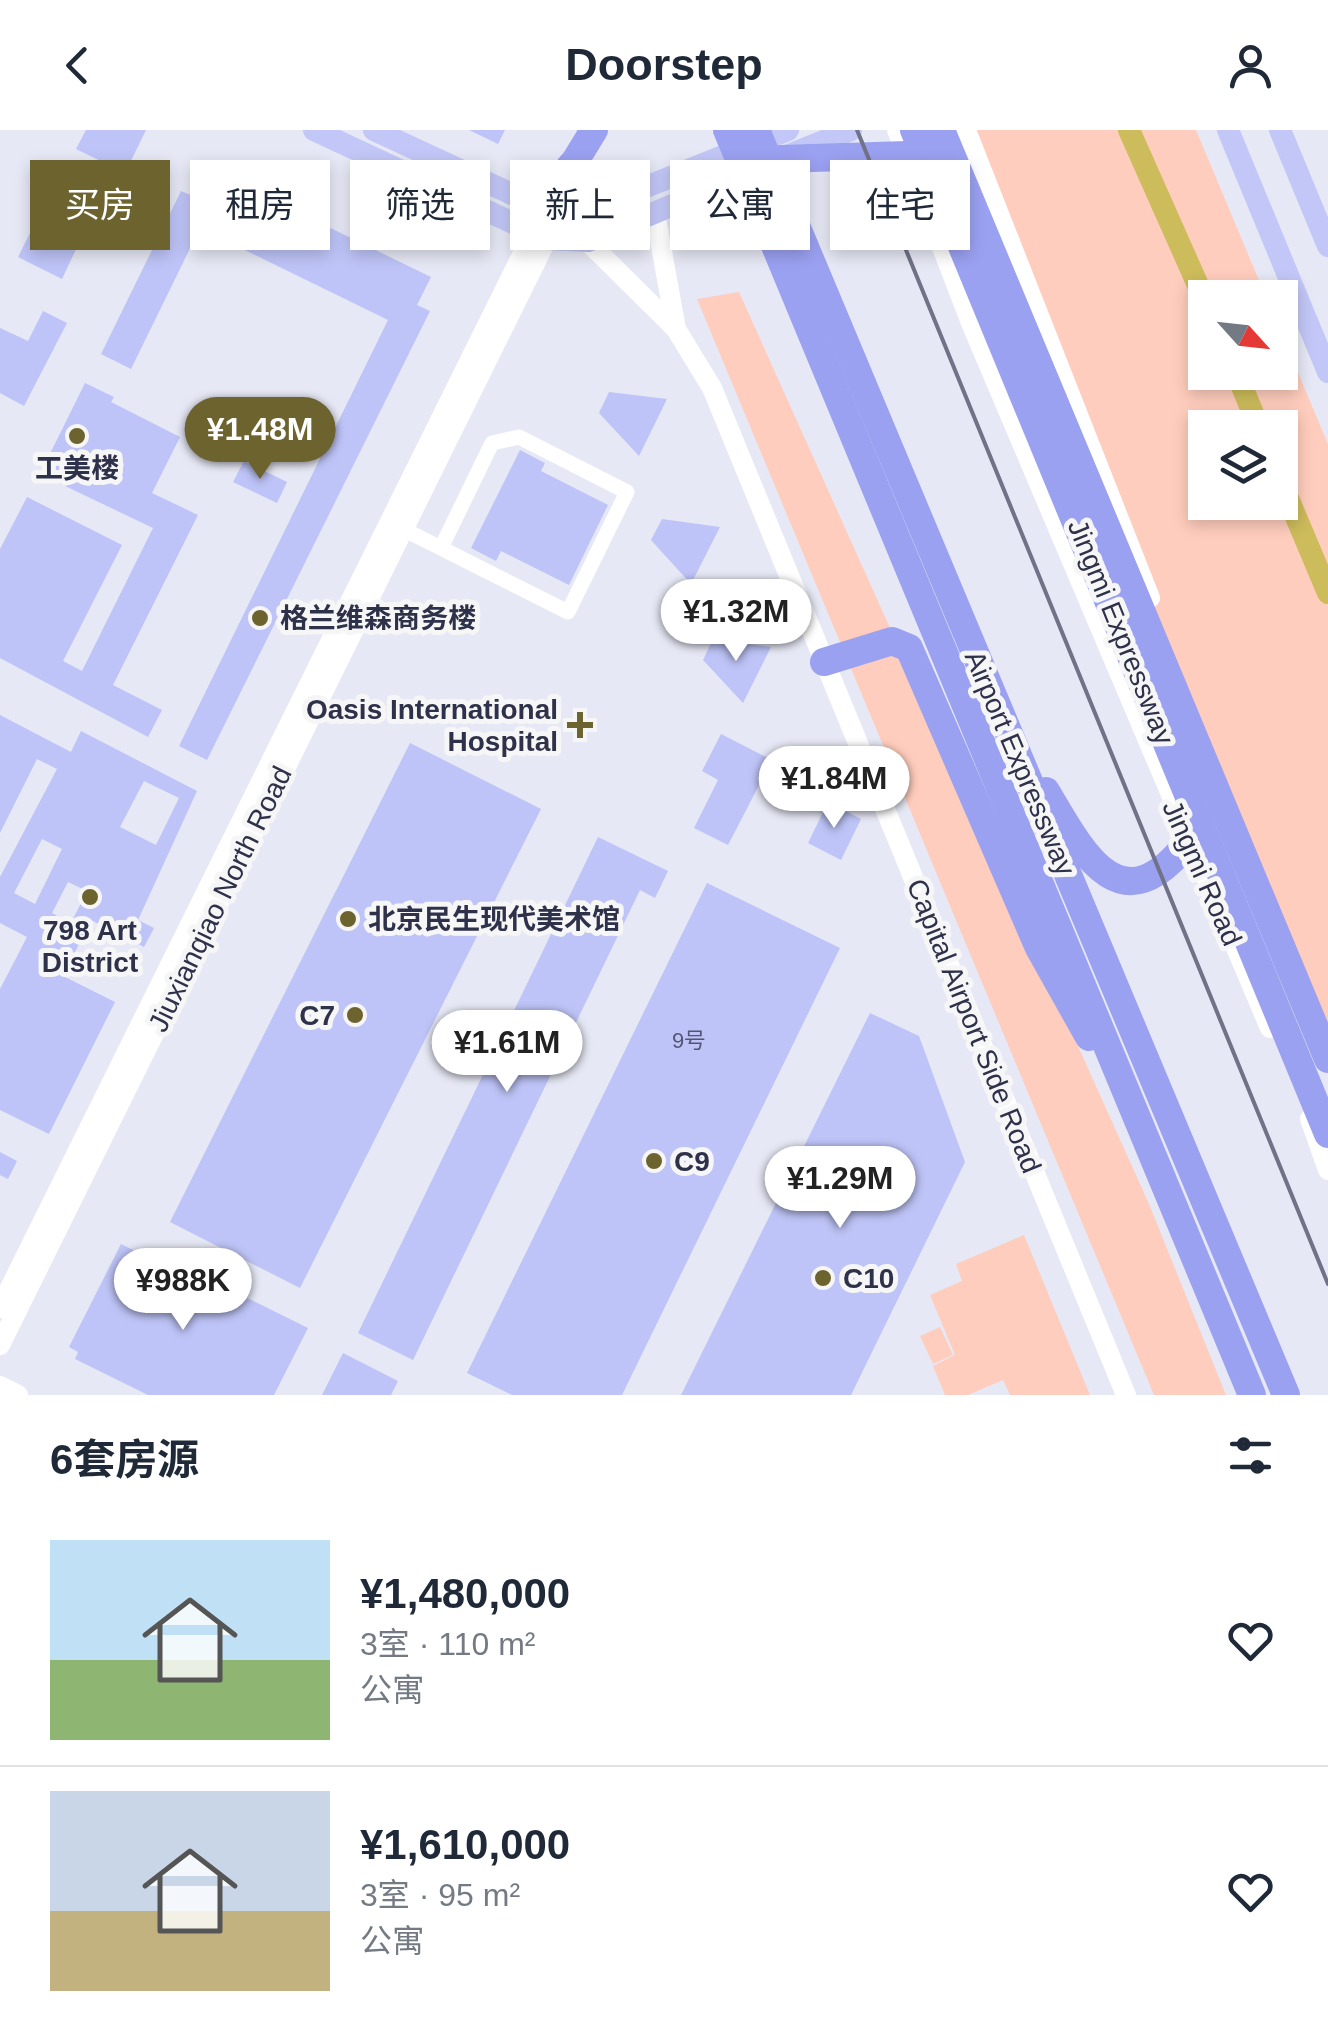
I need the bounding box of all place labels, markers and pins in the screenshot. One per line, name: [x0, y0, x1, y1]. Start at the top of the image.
pin: ¥1.48M: [179, 397, 341, 482]
marker: 工美楼: [66, 425, 88, 447]
place label: 工美楼: [35, 453, 119, 484]
pin: ¥1.32M: [655, 579, 817, 664]
place label: 格兰维森商务楼: [280, 603, 476, 634]
marker: 格兰维森商务楼: [249, 607, 271, 629]
place label: Oasis International Hospital: [306, 694, 558, 757]
marker: Oasis International Hospital: [567, 712, 593, 738]
pin: ¥1.84M: [753, 746, 915, 831]
marker: 798 Art District: [79, 886, 101, 908]
place label: 北京民生现代美术馆: [368, 904, 620, 935]
marker: 北京民生现代美术馆: [337, 908, 359, 930]
place label: 798 Art District: [42, 915, 138, 978]
place label: C7: [299, 1000, 335, 1031]
marker: C7: [344, 1004, 366, 1026]
pin: ¥1.61M: [426, 1010, 588, 1095]
place label: C9: [674, 1146, 710, 1177]
pin: ¥1.29M: [759, 1146, 921, 1231]
marker: C9: [643, 1150, 665, 1172]
pin: ¥988K: [113, 1248, 253, 1333]
place label: C10: [843, 1263, 894, 1294]
marker: C10: [812, 1267, 834, 1289]

